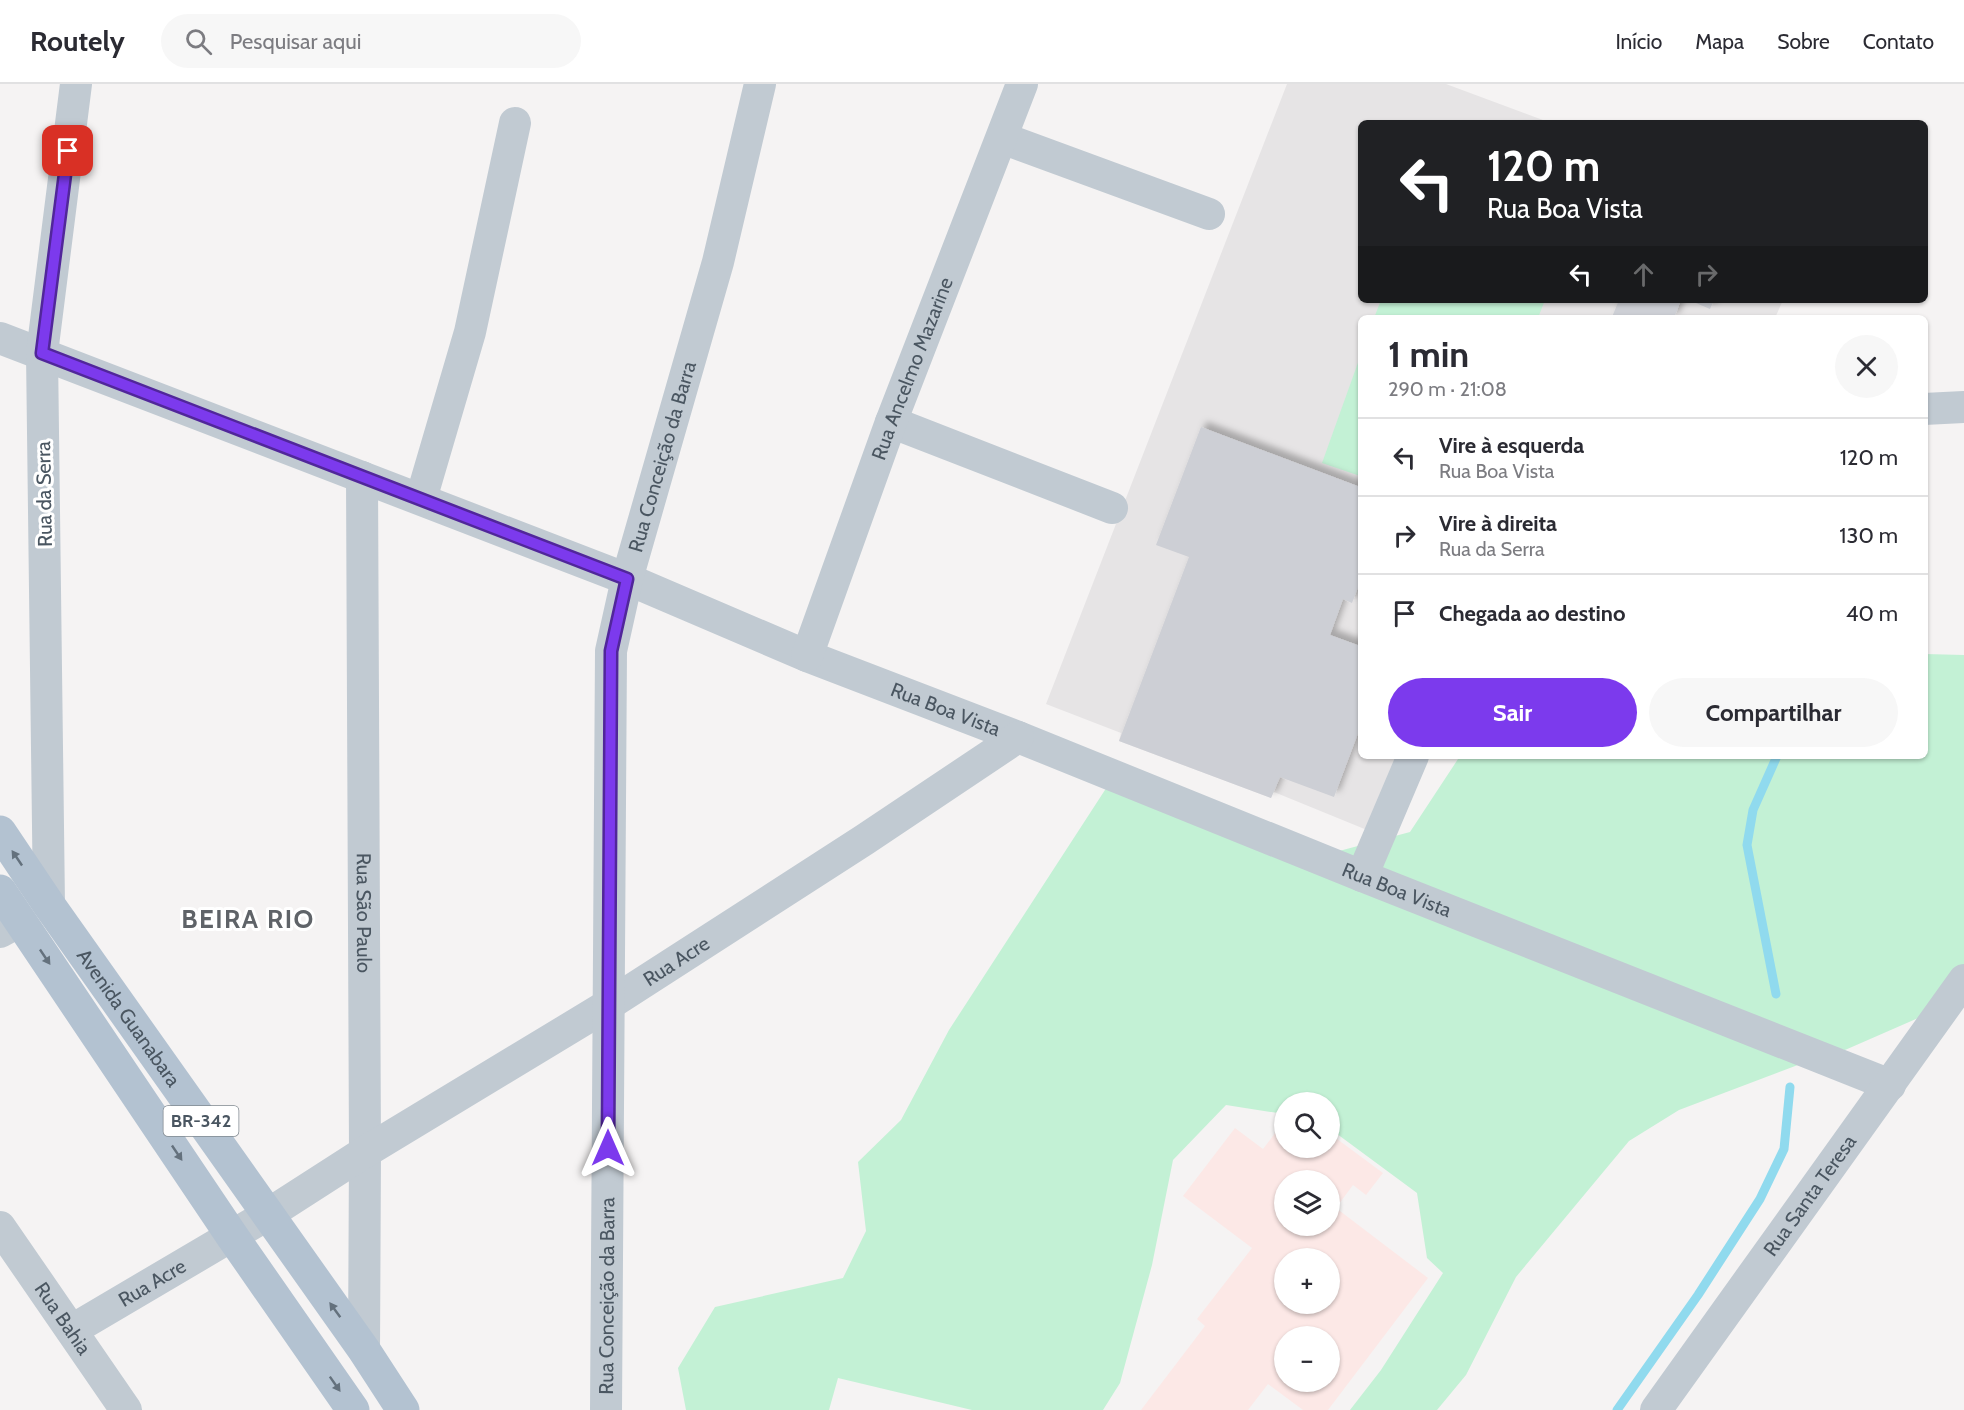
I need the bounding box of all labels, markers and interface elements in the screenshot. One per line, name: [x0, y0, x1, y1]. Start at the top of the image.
search box: [161, 14, 581, 68]
text: Routely: [30, 24, 125, 58]
icon: search: [182, 25, 215, 58]
text: Pesquisar aqui: [230, 28, 361, 55]
text: Início: [1615, 29, 1662, 54]
text: Mapa: [1695, 29, 1744, 54]
text: Sobre: [1777, 29, 1830, 54]
text: Contato: [1863, 29, 1934, 54]
pin: [42, 125, 93, 176]
icon: arrive: [51, 134, 84, 167]
text: 120 m: [1487, 140, 1600, 192]
icon: left: [1388, 144, 1466, 222]
text: Rua Boa Vista: [1487, 192, 1643, 225]
icon: left: [1564, 258, 1597, 291]
icon: ahead: [1627, 258, 1660, 291]
icon: right: [1690, 258, 1723, 291]
street label: Rua Ancelmo Mazarine: [866, 274, 958, 463]
text: 1 min: [1388, 332, 1469, 376]
button: close: [1835, 335, 1898, 398]
street label: Rua Conceição da Barra: [623, 358, 701, 555]
text: 290 m · 21:08: [1388, 377, 1507, 401]
text: Vire à esquerda: [1439, 432, 1584, 459]
street label: Rua da Serra: [31, 441, 57, 547]
icon: left: [1388, 441, 1421, 474]
text: 120 m: [1840, 444, 1898, 471]
text: Rua Boa Vista: [1439, 459, 1554, 483]
text: Vire à direita: [1439, 510, 1557, 537]
icon: right: [1388, 519, 1421, 552]
text: 130 m: [1839, 522, 1898, 549]
text: Rua da Serra: [1439, 537, 1545, 561]
icon: arrive: [1388, 597, 1421, 630]
text: Chegada ao destino: [1439, 600, 1625, 627]
text: 40 m: [1846, 600, 1898, 627]
street label: Rua Boa Vista: [887, 677, 1004, 741]
button: Sair: [1388, 678, 1637, 747]
button: Compartilhar: [1649, 678, 1898, 747]
one-way arrow: [12, 850, 23, 866]
street label: Rua São Paulo: [352, 853, 376, 973]
street label: Rua Boa Vista: [1339, 857, 1455, 922]
district label: BEIRA RIO: [181, 903, 315, 935]
street label: Rua Acre: [639, 931, 714, 991]
street label: Avenida Guanabara: [72, 944, 186, 1091]
one-way arrow: [39, 949, 50, 965]
map controls: [1274, 1092, 1340, 1392]
button: search: [1274, 1092, 1340, 1158]
road number: BR-342: [164, 1106, 238, 1136]
position arrow: [576, 1116, 640, 1180]
street label: Rua Santa Teresa: [1758, 1130, 1861, 1261]
one-way arrow: [171, 1145, 183, 1161]
button: layers: [1274, 1170, 1340, 1236]
street label: Rua Conceição da Barra: [594, 1197, 619, 1395]
button: +: [1274, 1248, 1340, 1314]
street label: Rua Acre: [114, 1254, 190, 1312]
street label: Rua Bahia: [30, 1278, 96, 1360]
one-way arrow: [329, 1302, 341, 1318]
button: −: [1274, 1326, 1340, 1392]
one-way arrow: [329, 1375, 341, 1391]

